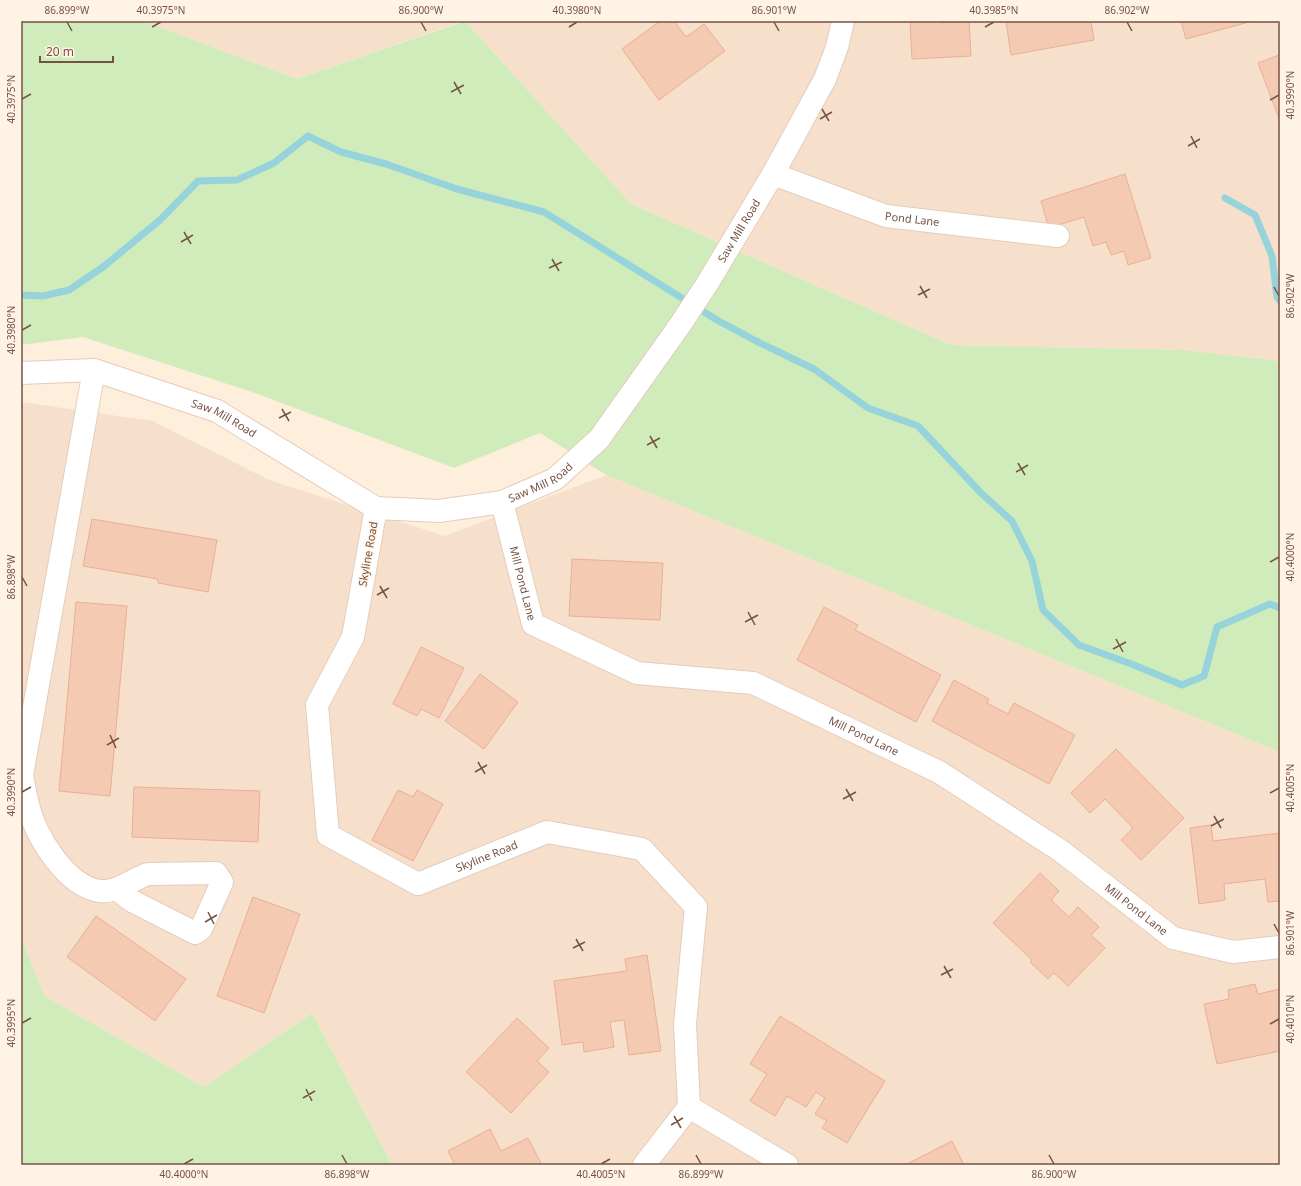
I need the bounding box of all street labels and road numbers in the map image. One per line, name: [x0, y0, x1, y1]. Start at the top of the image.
street label: Saw Mill Road: [714, 196, 763, 265]
street label: Pond Lane: [884, 208, 940, 229]
street label: Saw Mill Road: [190, 395, 260, 440]
street label: Saw Mill Road: [506, 459, 575, 505]
street label: Skyline Road: [354, 520, 381, 587]
street label: Mill Pond Lane: [507, 545, 540, 622]
street label: Mill Pond Lane: [826, 712, 901, 759]
street label: Skyline Road: [453, 837, 520, 875]
street label: Mill Pond Lane: [1102, 880, 1171, 938]

